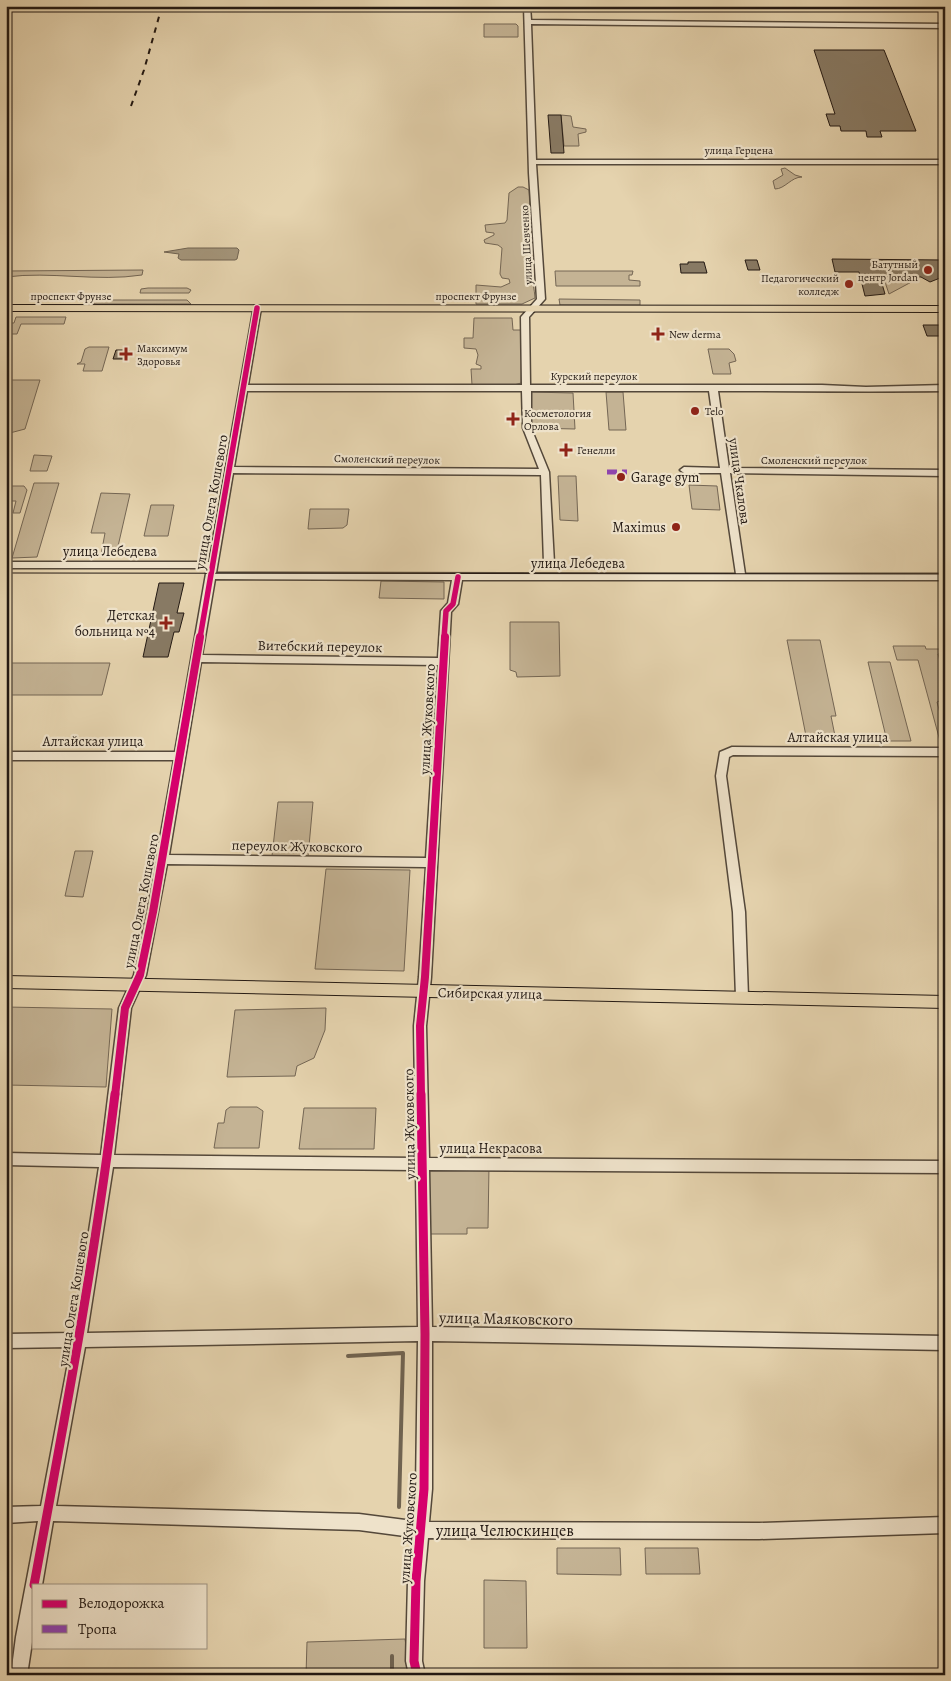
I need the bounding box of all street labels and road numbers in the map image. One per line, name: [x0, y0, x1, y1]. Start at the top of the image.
street label: улица Герцена: [704, 143, 774, 158]
street label: улица Шевченко: [517, 204, 536, 286]
street label: проспект Фрунзе: [31, 289, 111, 304]
street label: проспект Фрунзе: [436, 289, 516, 304]
street label: Курский переулок: [551, 369, 638, 384]
street label: улица Олега Кошевого: [190, 433, 233, 572]
street label: улица Чкалова: [724, 436, 755, 526]
street label: Смоленский переулок: [334, 451, 440, 468]
street label: Смоленский переулок: [761, 453, 867, 468]
street label: улица Лебедева: [62, 542, 157, 561]
street label: улица Лебедева: [530, 554, 625, 573]
street label: Витебский переулок: [258, 636, 382, 657]
street label: улица Жуковского: [415, 663, 440, 776]
street label: Алтайская улица: [787, 728, 889, 747]
street label: Алтайская улица: [42, 732, 144, 751]
street label: улица Олега Кошевого: [119, 832, 164, 971]
street label: переулок Жуковского: [231, 836, 363, 857]
street label: Сибирская улица: [438, 983, 543, 1004]
street label: улица Жуковского: [399, 1068, 420, 1181]
street label: улица Некрасова: [439, 1139, 543, 1158]
street label: улица Олега Кошевого: [53, 1230, 94, 1369]
street label: улица Маяковского: [438, 1307, 573, 1331]
street label: улица Жуковского: [395, 1472, 422, 1585]
street label: улица Челюскинцев: [435, 1520, 574, 1542]

